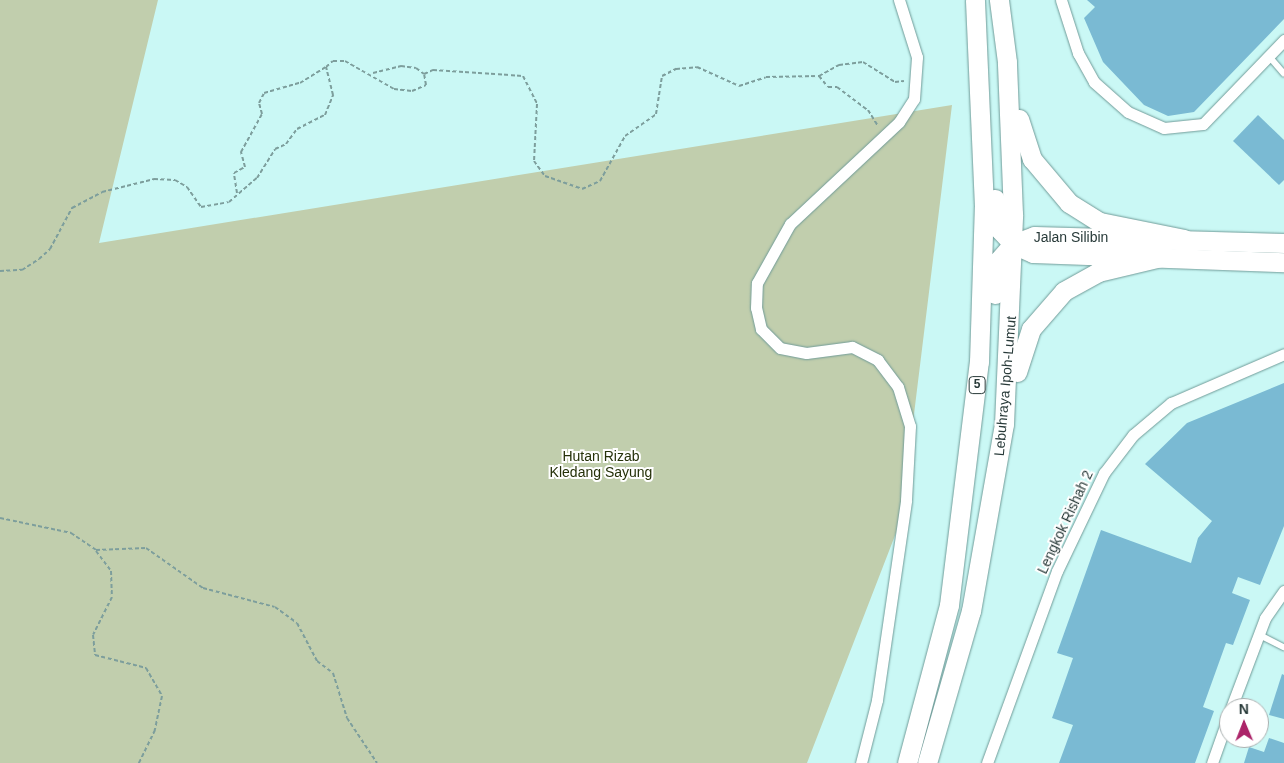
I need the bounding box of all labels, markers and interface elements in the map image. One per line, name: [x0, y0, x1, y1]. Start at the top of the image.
street label: Jalan Silibin: [1034, 229, 1108, 245]
street label: Lebuhraya Ipoh-Lumut: [990, 315, 1020, 457]
road number: 5: [968, 376, 986, 394]
park label: Hutan Rizab Kledang Sayung: [550, 448, 652, 481]
street label: Lengkok Rishah 2: [1034, 468, 1096, 576]
north arrow: [1219, 698, 1269, 748]
text: N: [1239, 701, 1249, 717]

